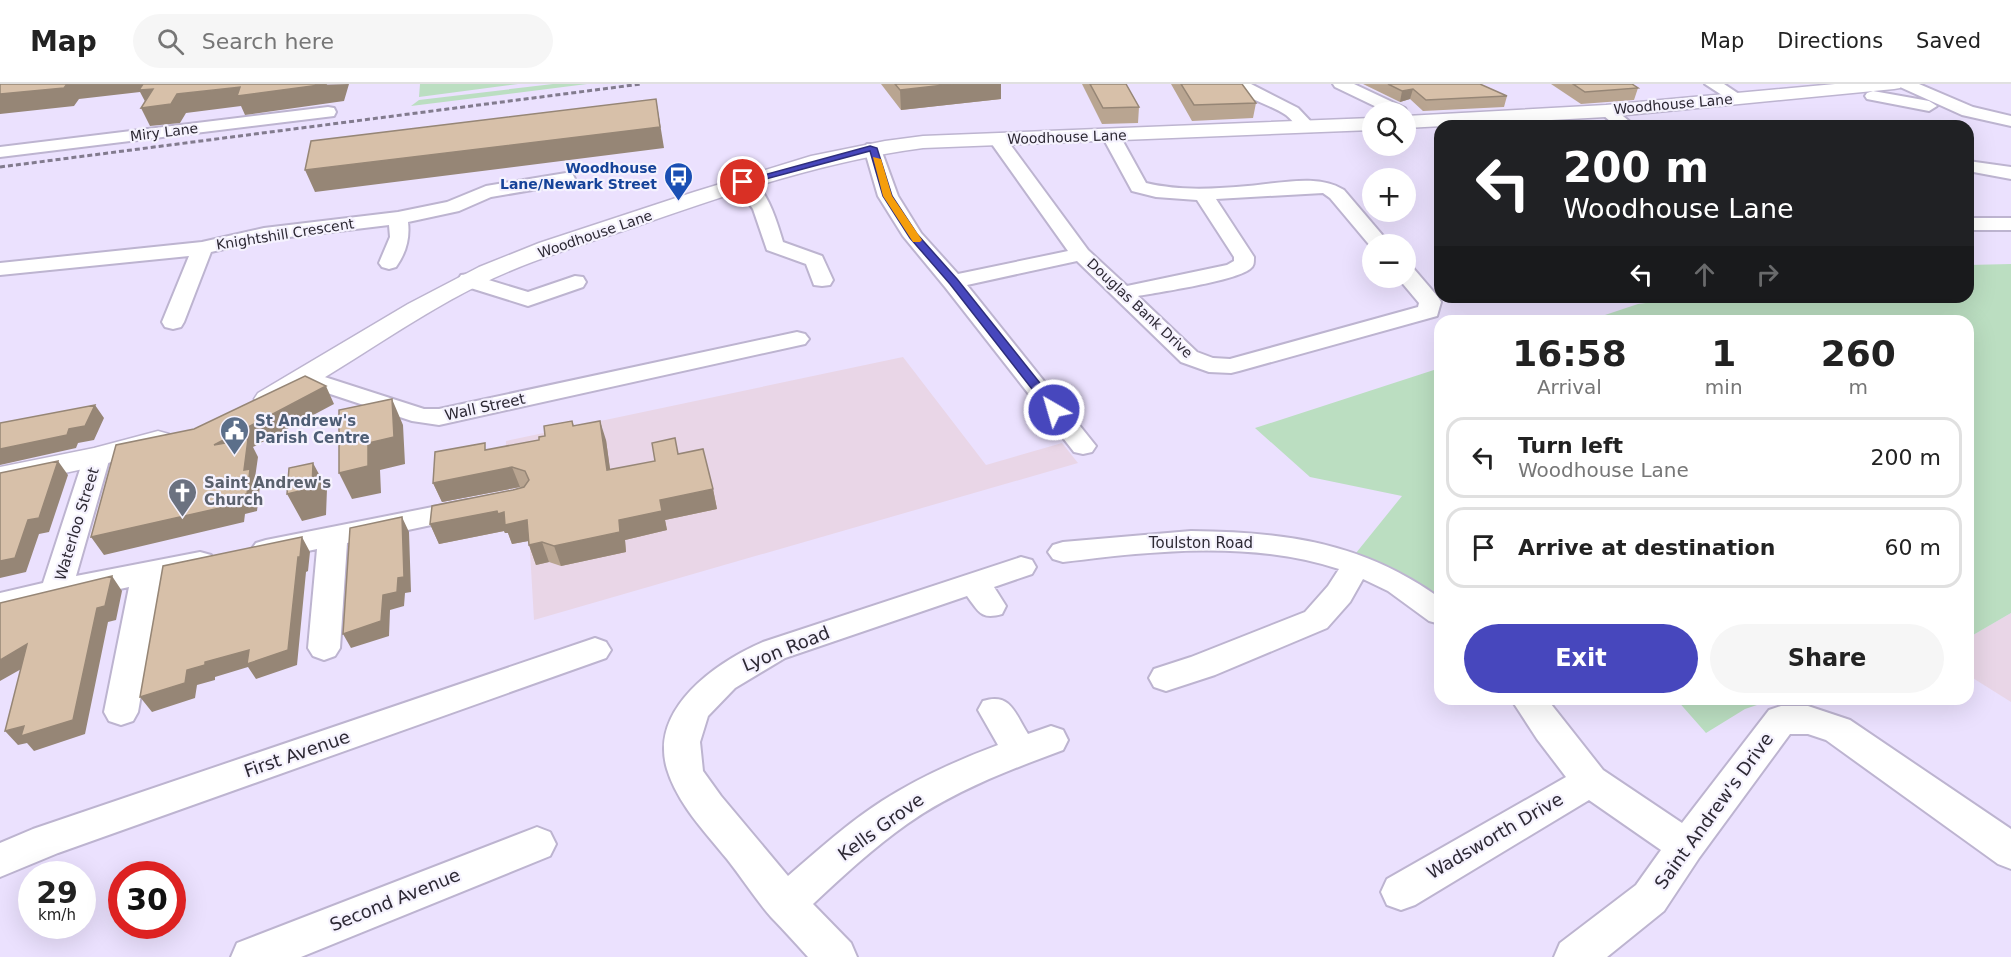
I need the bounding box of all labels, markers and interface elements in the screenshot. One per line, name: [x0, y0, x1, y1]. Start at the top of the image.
search box: [133, 14, 553, 68]
text: Map: [30, 25, 97, 58]
icon: search: [154, 25, 187, 58]
text: Search here: [202, 29, 334, 54]
text: Map: [1700, 29, 1744, 53]
text: Directions: [1777, 29, 1883, 53]
text: Saved: [1916, 29, 1981, 53]
street label: Woodhouse Lane: [1613, 91, 1733, 117]
map controls: [1362, 102, 1416, 288]
button: search: [1362, 102, 1416, 156]
street label: Miry Lane: [129, 120, 199, 144]
street label: Woodhouse Lane: [1007, 127, 1127, 147]
text: 200 m: [1563, 143, 1709, 192]
icon: left: [1464, 144, 1542, 222]
pin: [717, 156, 768, 207]
place label: Woodhouse Lane/Newark Street: [500, 160, 657, 192]
bus stop icon: Woodhouse Lane/Newark Street: [662, 160, 694, 202]
icon: arrive: [726, 165, 759, 198]
button: +: [1362, 168, 1416, 222]
text: Woodhouse Lane: [1563, 193, 1794, 224]
street label: Woodhouse Lane: [536, 207, 654, 261]
street label: Knightshill Crescent: [215, 215, 356, 253]
button: −: [1362, 234, 1416, 288]
street label: Douglas Bank Drive: [1084, 255, 1196, 361]
icon: left: [1625, 258, 1658, 291]
icon: ahead: [1688, 258, 1721, 291]
icon: right: [1751, 258, 1784, 291]
text: 16:58: [1512, 333, 1627, 374]
text: 1: [1711, 333, 1736, 374]
text: 260: [1821, 333, 1896, 374]
text: Arrival: [1537, 375, 1602, 399]
text: min: [1705, 375, 1743, 399]
text: m: [1849, 375, 1868, 399]
position arrow: [1022, 378, 1086, 442]
street label: Wall Street: [443, 390, 527, 424]
place label: St Andrew's Parish Centre: [255, 412, 370, 447]
public building icon: St Andrew's Parish Centre: [218, 414, 250, 456]
text: Turn left: [1518, 433, 1623, 458]
icon: left: [1467, 441, 1500, 474]
text: 200 m: [1871, 445, 1941, 470]
text: Woodhouse Lane: [1518, 458, 1689, 482]
street label: Waterloo Street: [51, 465, 103, 583]
place label: Saint Andrew's Church: [204, 474, 331, 509]
church icon: Saint Andrew's Church: [167, 476, 199, 518]
icon: arrive: [1467, 531, 1500, 564]
street label: Toulston Road: [1148, 534, 1253, 552]
text: Arrive at destination: [1518, 535, 1775, 560]
text: 60 m: [1885, 535, 1941, 560]
street label: Lyon Road: [739, 622, 833, 676]
button: Exit: [1464, 624, 1698, 693]
button: Share: [1710, 624, 1944, 693]
street label: First Avenue: [241, 726, 352, 781]
street label: Saint Andrew's Drive: [1650, 729, 1777, 893]
street label: Kells Grove: [834, 788, 928, 865]
street label: Wadsworth Drive: [1423, 788, 1567, 883]
speed limit sign: 30: [108, 861, 186, 939]
street label: Second Avenue: [327, 864, 463, 935]
text: 29: [36, 875, 78, 910]
text: km/h: [38, 906, 76, 924]

